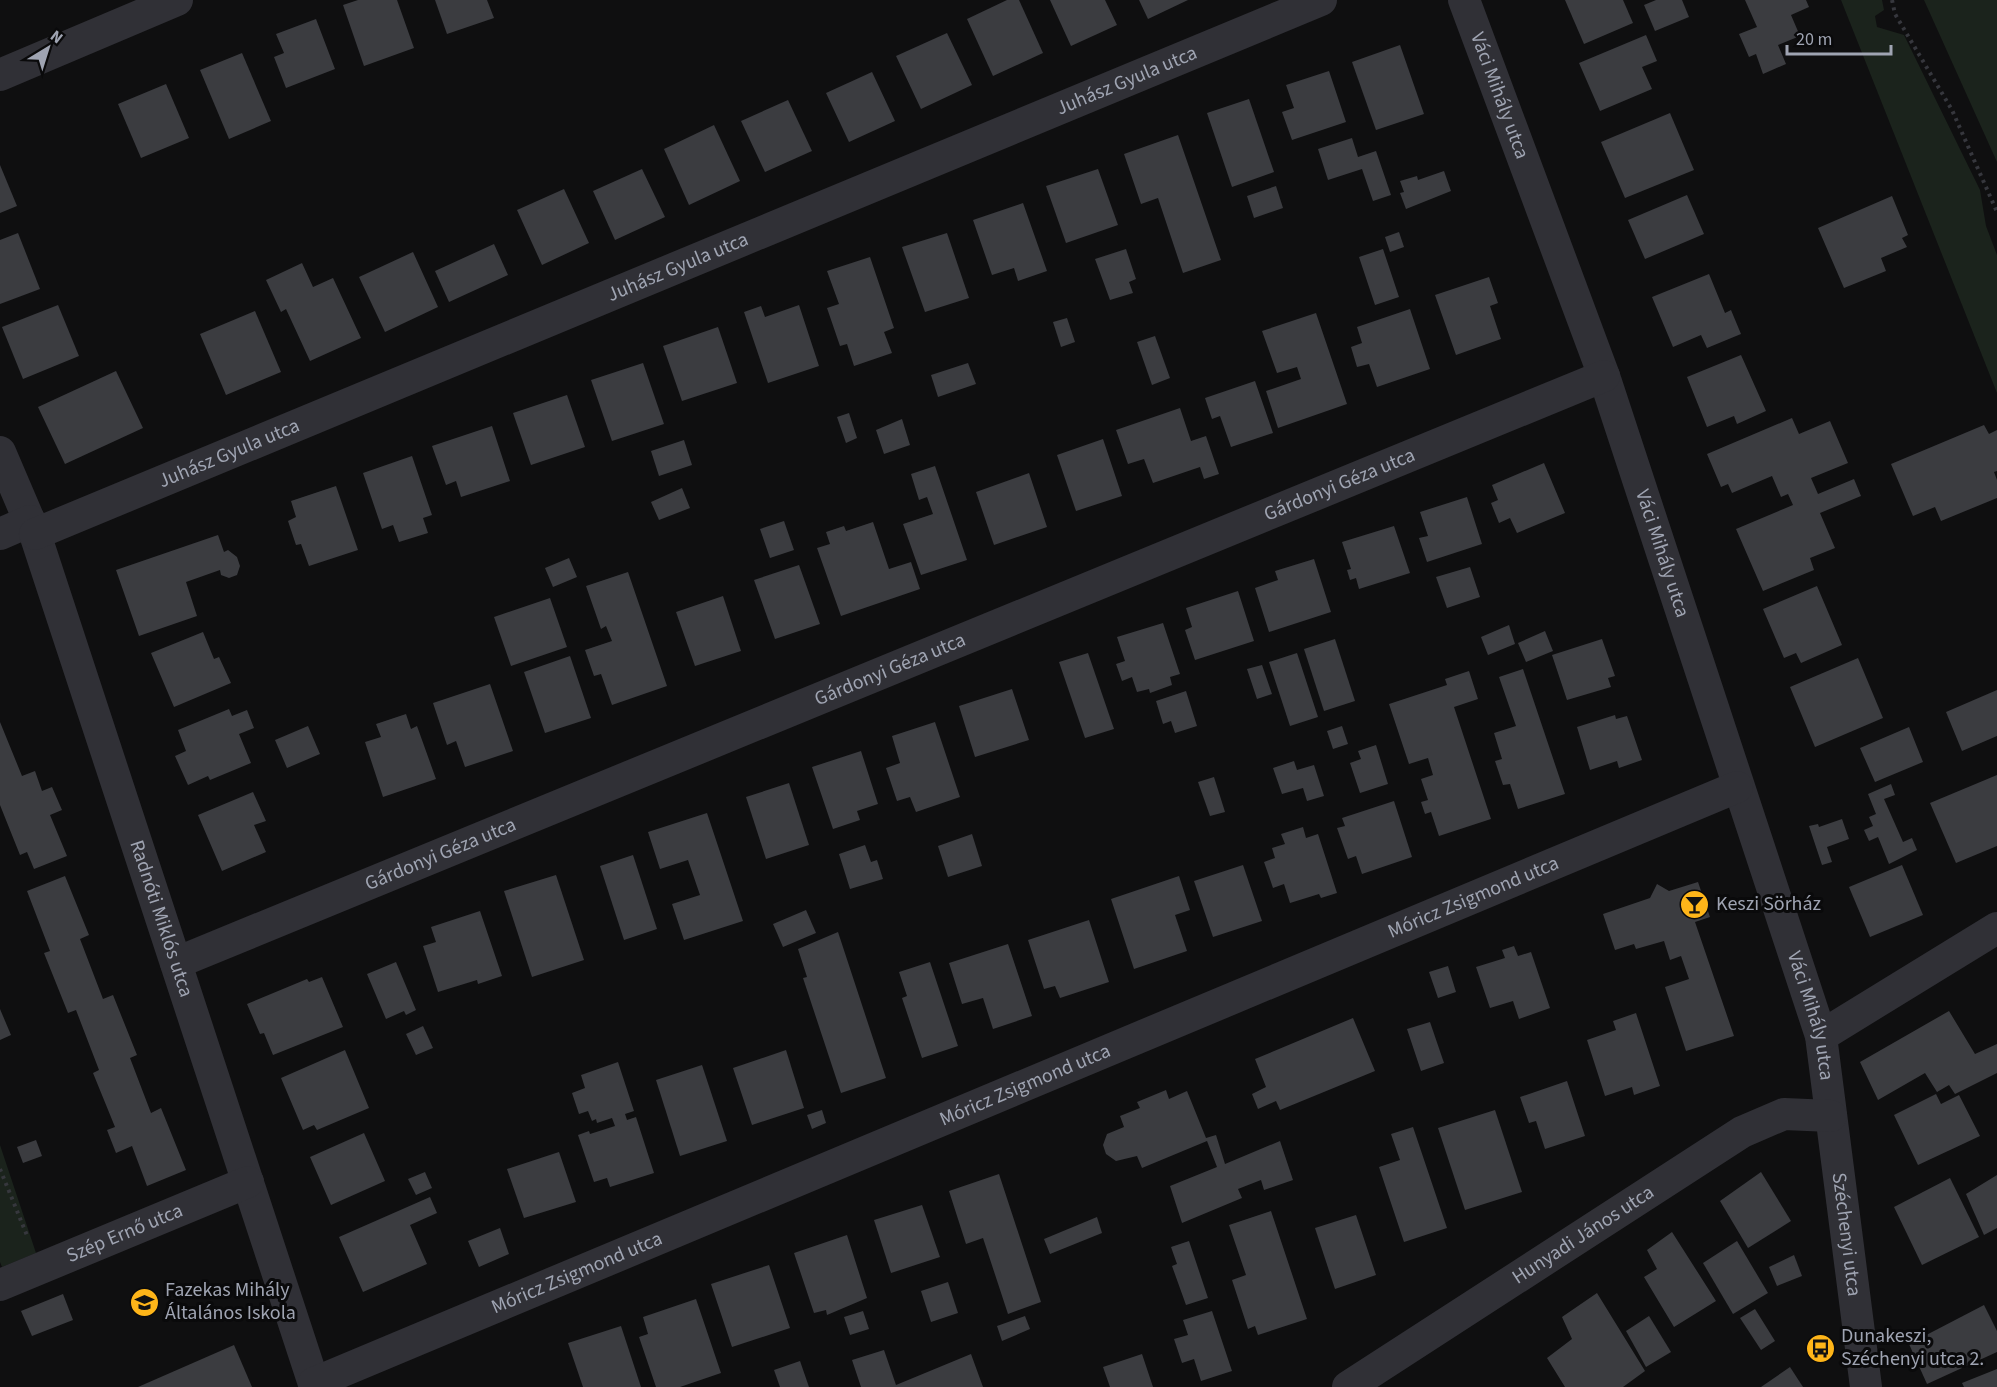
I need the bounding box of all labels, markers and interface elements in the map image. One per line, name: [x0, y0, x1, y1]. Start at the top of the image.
north arrow: [18, 18, 78, 78]
scale bar: [1787, 18, 1890, 56]
text: N: [46, 25, 68, 49]
text: 20 m: [1796, 27, 1832, 52]
street label: Váci Mihály utca: [1463, 28, 1536, 163]
street label: Juhász Gyula utca: [1052, 39, 1202, 123]
street label: Juhász Gyula utca: [603, 225, 753, 309]
street label: Juhász Gyula utca: [154, 412, 304, 495]
street label: Gárdonyi Géza utca: [1260, 441, 1419, 528]
street label: Váci Mihály utca: [1628, 486, 1696, 621]
street label: Gárdonyi Géza utca: [810, 626, 970, 713]
street label: Gárdonyi Géza utca: [361, 811, 520, 898]
street label: Radnóti Miklós utca: [122, 836, 200, 1001]
street label: Móricz Zsigmond utca: [1384, 849, 1563, 946]
bar icon: Keszi Sörház: [1679, 888, 1711, 920]
place label: Keszi Sörház: [1716, 890, 1821, 918]
street label: Váci Mihály utca: [1780, 947, 1841, 1082]
street label: Móricz Zsigmond utca: [935, 1037, 1115, 1133]
street label: Széchenyi utca: [1825, 1171, 1868, 1298]
street label: Hunyadi János utca: [1507, 1179, 1660, 1291]
street label: Szép Ernő utca: [62, 1197, 187, 1270]
street label: Móricz Zsigmond utca: [487, 1225, 667, 1321]
place label: Fazekas Mihály Általános Iskola: [165, 1276, 296, 1327]
school or university icon: Fazekas Mihály Általános Iskola: [128, 1286, 160, 1318]
place label: Dunakeszi, Széchenyi utca 2.: [1841, 1322, 1984, 1373]
bus stop icon: Dunakeszi, Széchenyi utca 2.: [1804, 1332, 1836, 1364]

